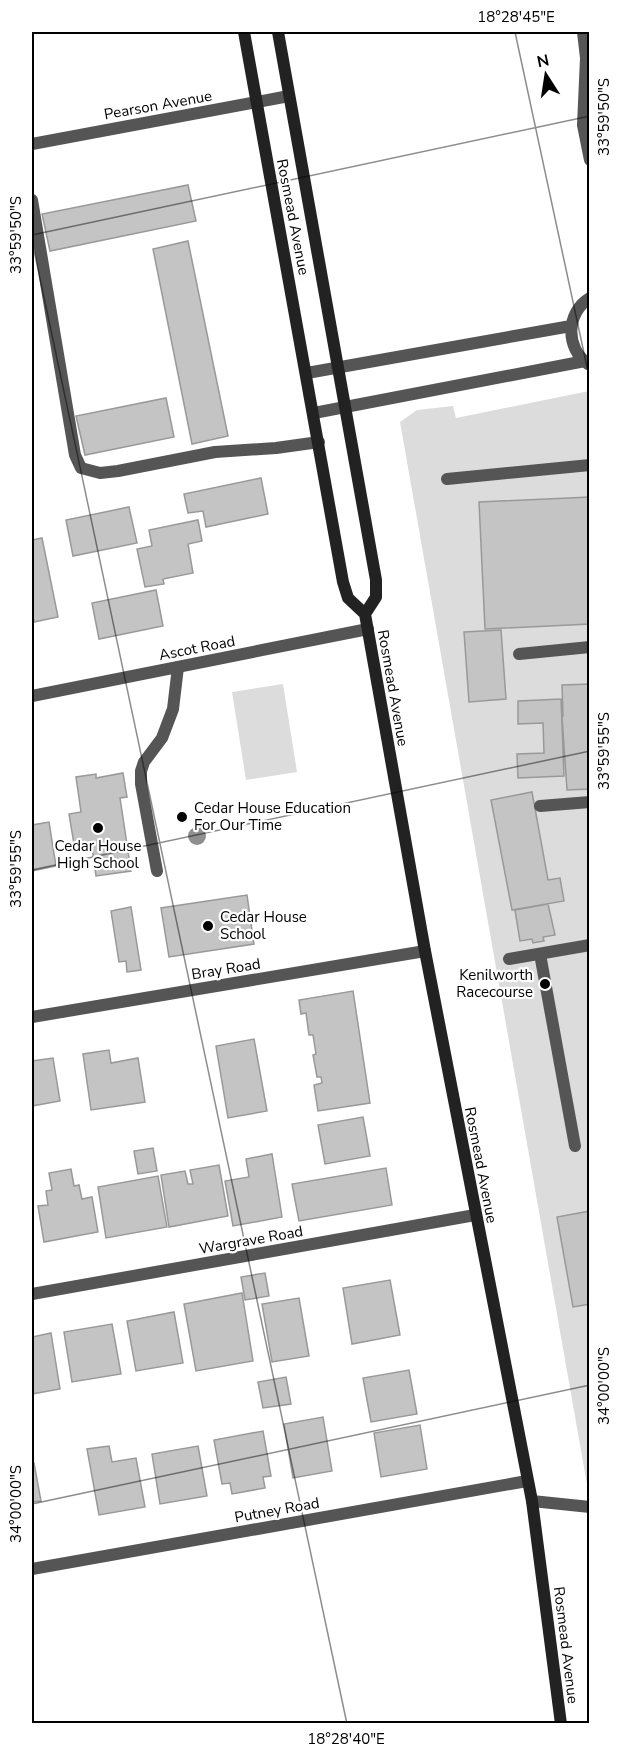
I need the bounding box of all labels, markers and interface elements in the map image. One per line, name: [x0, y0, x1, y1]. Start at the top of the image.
text: 18°28'45"E: [477, 7, 555, 27]
north arrow: [516, 45, 576, 105]
text: N: [535, 49, 551, 73]
text: 33°59'50"S: [594, 78, 614, 156]
street label: Pearson Avenue: [102, 86, 214, 124]
street label: Rosmead Avenue: [272, 157, 314, 277]
text: 33°59'50"S: [6, 196, 26, 274]
street label: Rosmead Avenue: [373, 628, 413, 748]
street label: Ascot Road: [157, 631, 237, 665]
text: 33°59'55"S: [594, 712, 614, 790]
place label: Cedar House Education For Our Time: [194, 798, 351, 835]
marker: Cedar House Education For Our Time: [175, 810, 189, 824]
marker: Cedar House High School: [91, 821, 105, 835]
text: 33°59'55"S: [6, 830, 26, 908]
place label: Cedar House High School: [55, 836, 141, 873]
place label: Cedar House School: [220, 907, 307, 944]
marker: Cedar House School: [201, 919, 215, 933]
street label: Bray Road: [190, 954, 262, 984]
place label: Kenilworth Racecourse: [456, 965, 533, 1002]
marker: Kenilworth Racecourse: [538, 977, 552, 991]
street label: Rosmead Avenue: [460, 1105, 502, 1225]
street label: Wargrave Road: [197, 1221, 305, 1259]
text: 34°00'00"S: [594, 1347, 614, 1425]
text: 34°00'00"S: [6, 1465, 26, 1543]
street label: Putney Road: [233, 1493, 321, 1527]
street label: Rosmead Avenue: [549, 1585, 583, 1705]
text: 18°28'40"E: [307, 1729, 385, 1749]

